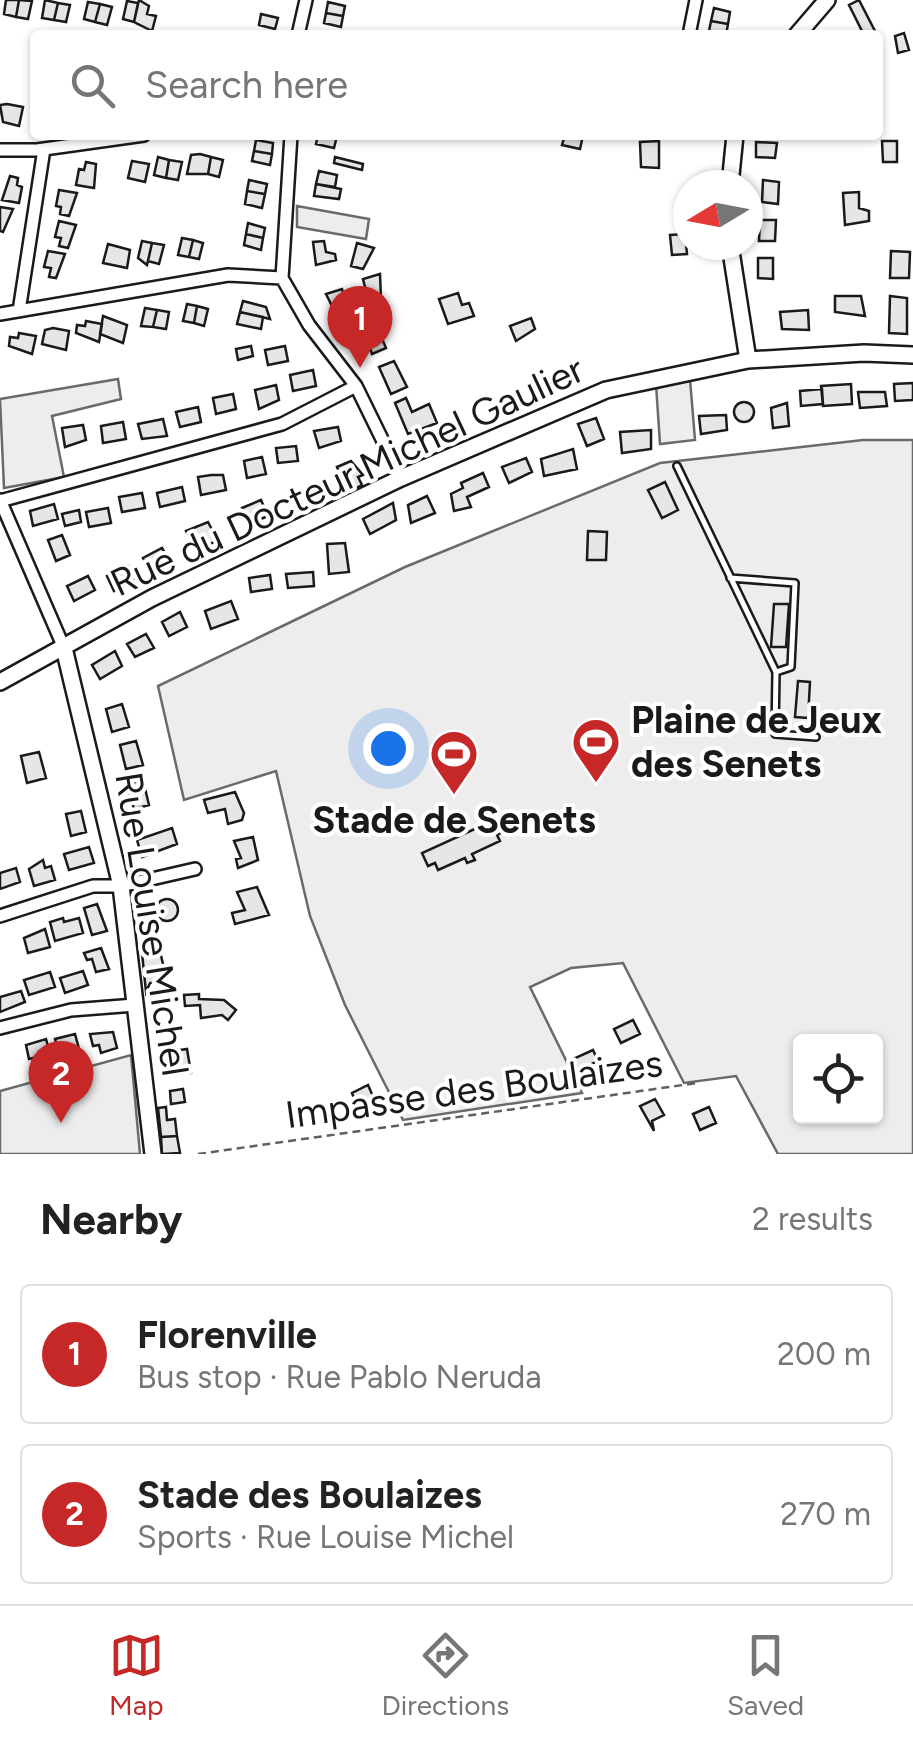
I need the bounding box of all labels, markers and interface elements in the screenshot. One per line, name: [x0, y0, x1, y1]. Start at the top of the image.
search box: [30, 30, 883, 140]
icon: search: [65, 58, 120, 113]
text: Search here: [145, 62, 348, 108]
north arrow: [673, 170, 763, 260]
pin: 1: [328, 286, 392, 368]
street label: Rue du Docteur Michel Gaulier: [103, 346, 591, 606]
place label: Plaine de Jeux des Senets: [631, 697, 882, 787]
sports icon: Plaine de Jeux des Senets: [570, 716, 622, 784]
your location: [363, 723, 414, 774]
sports icon: Stade de Senets: [428, 728, 480, 796]
street label: Rue Louise Michel: [105, 769, 199, 1079]
place label: Stade de Senets: [312, 797, 596, 843]
map controls: [793, 1034, 883, 1124]
button: locate: [793, 1034, 883, 1124]
pin: 2: [28, 1040, 94, 1123]
street label: Impasse des Boulaizes: [283, 1040, 665, 1138]
text: Nearby: [40, 1194, 182, 1245]
text: 2 results: [752, 1200, 873, 1238]
text: Florenville: [137, 1312, 317, 1358]
text: 1: [68, 1335, 81, 1373]
text: 200 m: [777, 1335, 871, 1373]
text: Bus stop · Rue Pablo Neruda: [137, 1358, 542, 1396]
text: Stade des Boulaizes: [137, 1472, 482, 1518]
text: 2: [65, 1495, 84, 1533]
text: 270 m: [780, 1495, 871, 1533]
text: Sports · Rue Louise Michel: [137, 1518, 514, 1556]
tab: Map: [109, 1628, 164, 1722]
tab: Directions: [382, 1628, 509, 1722]
tab: Saved: [727, 1628, 804, 1722]

